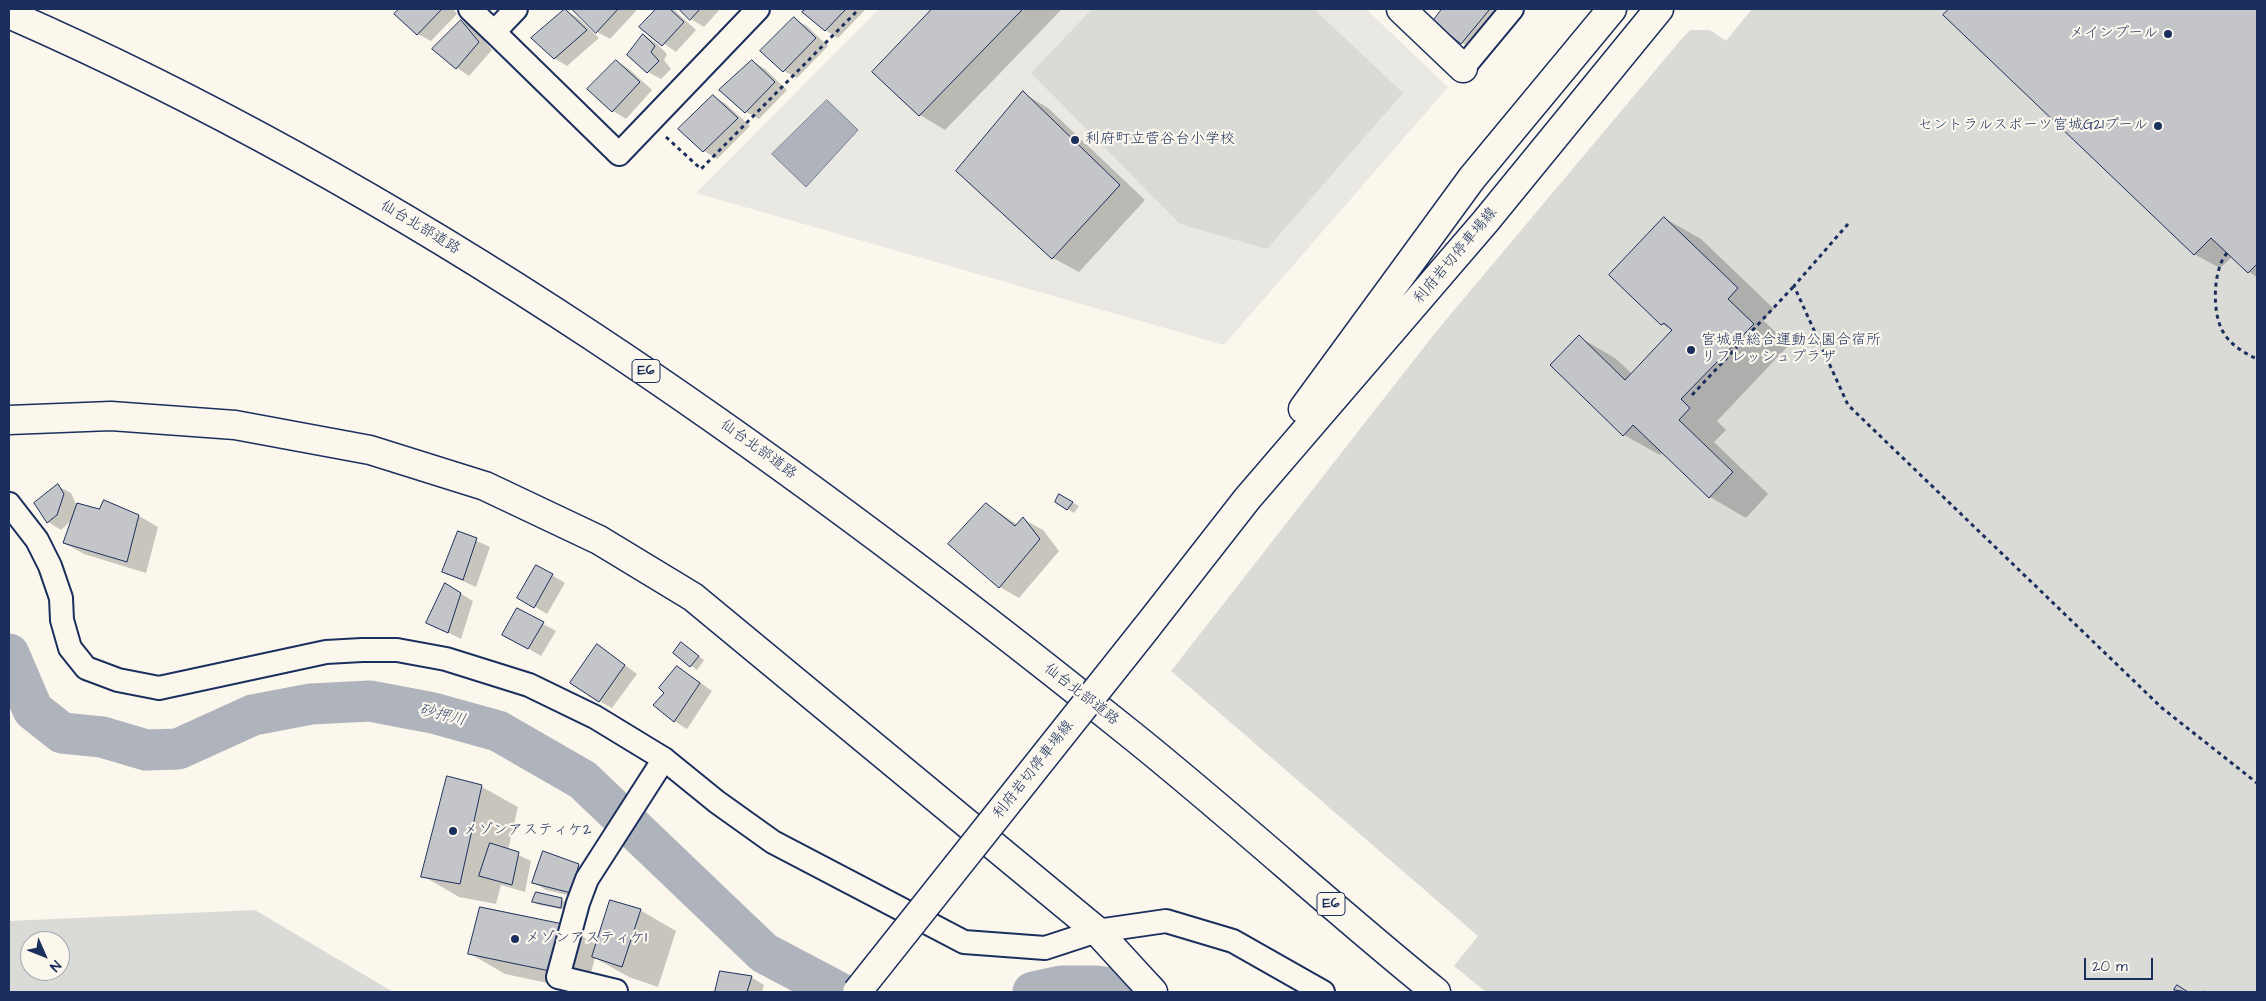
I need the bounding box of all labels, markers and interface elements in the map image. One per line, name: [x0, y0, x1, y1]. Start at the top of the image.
place label: メインプール: [2069, 25, 2158, 43]
marker: メインプール: [2162, 28, 2174, 40]
place label: セントラルスポーツ宮城G21プール: [1918, 117, 2148, 135]
marker: セントラルスポーツ宮城G21プール: [2152, 120, 2164, 132]
place label: 利府町立菅谷台小学校: [1085, 131, 1235, 149]
marker: 利府町立菅谷台小学校: [1069, 134, 1081, 146]
street label: 仙台北部道路: [377, 197, 463, 259]
street label: 利府岩切停車場線: [1411, 204, 1501, 308]
place label: 宮城県総合運動公園合宿所 リフレッシュプラザ: [1701, 332, 1881, 367]
marker: 宮城県総合運動公園合宿所 リフレッシュプラザ: [1685, 344, 1697, 356]
road number: E6: [632, 360, 660, 382]
street label: 仙台北部道路: [716, 416, 800, 484]
street label: 仙台北部道路: [1040, 660, 1122, 730]
water label: 砂押川: [416, 701, 468, 731]
street label: 利府岩切停車場線: [990, 717, 1078, 823]
place label: メゾンアスティケ2: [463, 822, 592, 840]
marker: メゾンアスティケ2: [447, 825, 459, 837]
road number: E6: [1317, 892, 1345, 916]
place label: メゾンアスティケ1: [525, 930, 647, 948]
north arrow: [20, 931, 70, 981]
marker: メゾンアスティケ1: [509, 933, 521, 945]
scale bar: [2086, 948, 2155, 980]
text: N: [45, 956, 65, 976]
text: 20 m: [2092, 956, 2128, 977]

